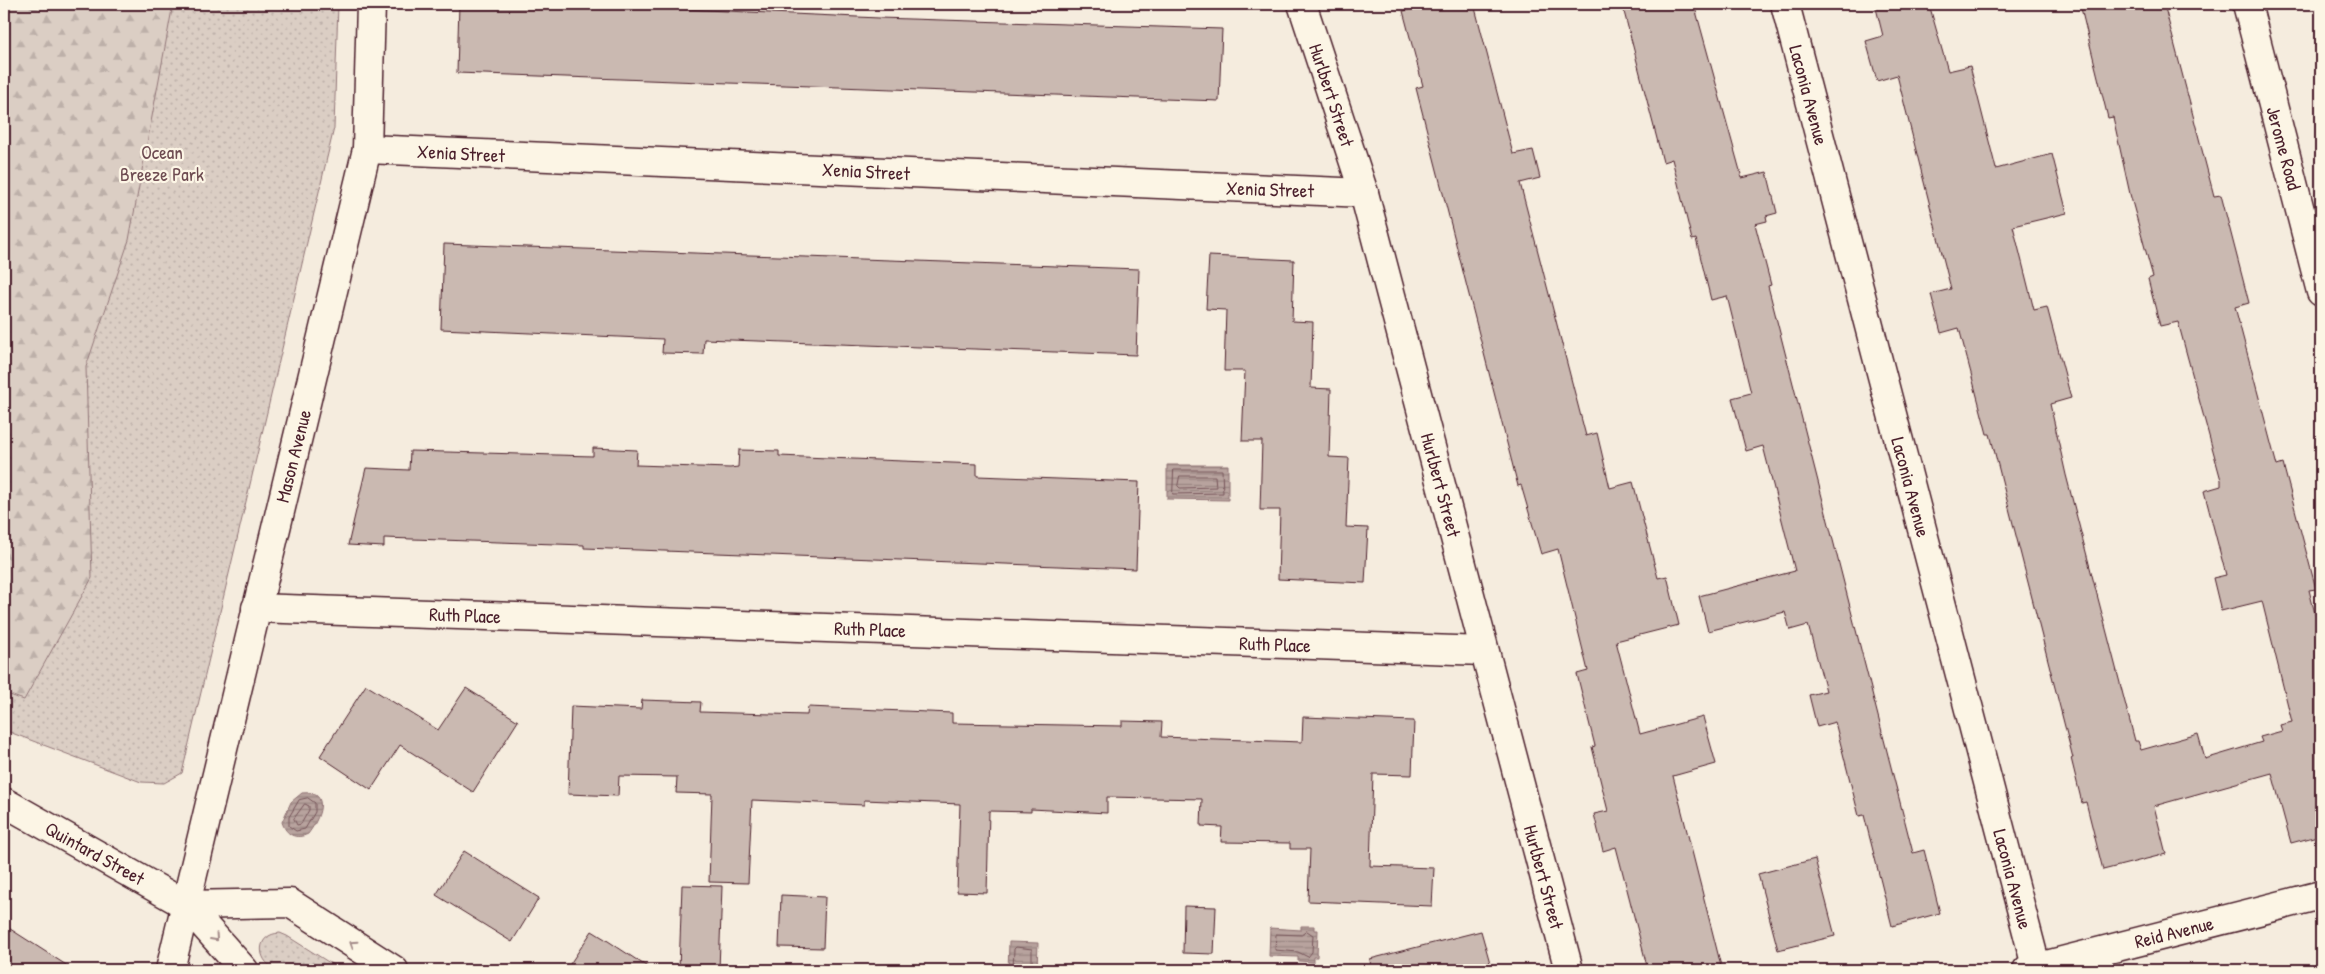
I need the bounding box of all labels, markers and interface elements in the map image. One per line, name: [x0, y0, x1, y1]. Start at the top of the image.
street label: Hurlbert Street: [1303, 40, 1361, 150]
street label: Laconia Avenue: [1783, 42, 1835, 148]
street label: Jerome Road: [2260, 103, 2308, 193]
street label: Xenia Street: [416, 138, 506, 168]
park label: Ocean Breeze Park: [120, 139, 204, 187]
street label: Xenia Street: [821, 156, 911, 186]
street label: Xenia Street: [1226, 174, 1315, 204]
street label: Mason Avenue: [269, 406, 317, 505]
street label: Hurlbert Street: [1415, 430, 1467, 540]
street label: Laconia Avenue: [1885, 434, 1937, 540]
street label: Ruth Place: [429, 601, 502, 629]
street label: Ruth Place: [834, 615, 907, 643]
street label: Ruth Place: [1239, 630, 1312, 658]
street label: Quintard Street: [41, 815, 150, 891]
street label: Hurlbert Street: [1518, 822, 1570, 932]
street label: Laconia Avenue: [1987, 826, 2039, 932]
street label: Reid Avenue: [2132, 910, 2217, 954]
one-way arrow: [210, 932, 219, 941]
one-way arrow: [350, 941, 359, 950]

